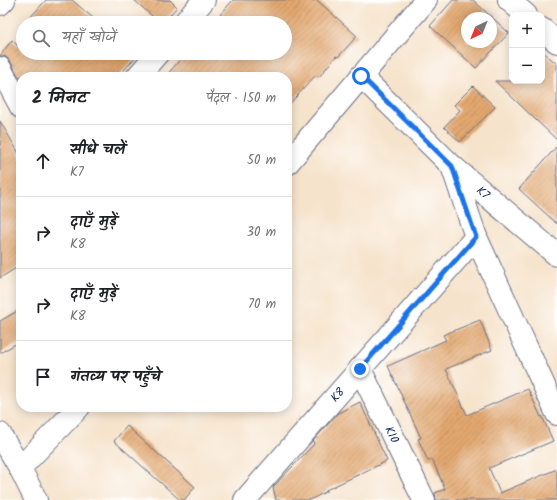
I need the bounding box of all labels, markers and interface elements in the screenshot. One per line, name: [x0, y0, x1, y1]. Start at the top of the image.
north arrow: [461, 12, 497, 48]
map controls: [509, 12, 545, 84]
button: +: [509, 12, 545, 48]
search box: [16, 16, 292, 60]
text: यहाँ खोजें: [62, 26, 116, 50]
icon: search: [30, 27, 52, 49]
button: −: [509, 48, 545, 84]
route start: [352, 67, 370, 85]
text: 2 मिनट: [32, 85, 87, 112]
text: पैदल · 150 m: [206, 88, 276, 109]
text: सीधे चलें: [70, 138, 125, 162]
icon: ahead: [32, 150, 54, 172]
text: 50 m: [247, 150, 276, 171]
text: K7: [70, 162, 84, 183]
street label: K7: [472, 182, 494, 205]
text: दाएँ मुड़ें: [70, 210, 117, 234]
icon: right: [32, 222, 54, 244]
text: 30 m: [247, 222, 276, 243]
text: K8: [70, 234, 86, 255]
text: दाएँ मुड़ें: [70, 282, 117, 306]
icon: right: [32, 294, 54, 316]
text: 70 m: [248, 294, 276, 315]
text: K8: [70, 306, 86, 327]
route end: [351, 360, 369, 378]
text: गंतव्य पर पहुँचे: [70, 365, 161, 389]
icon: arrive: [32, 366, 54, 388]
street label: K8: [326, 383, 350, 407]
street label: K10: [379, 423, 404, 447]

